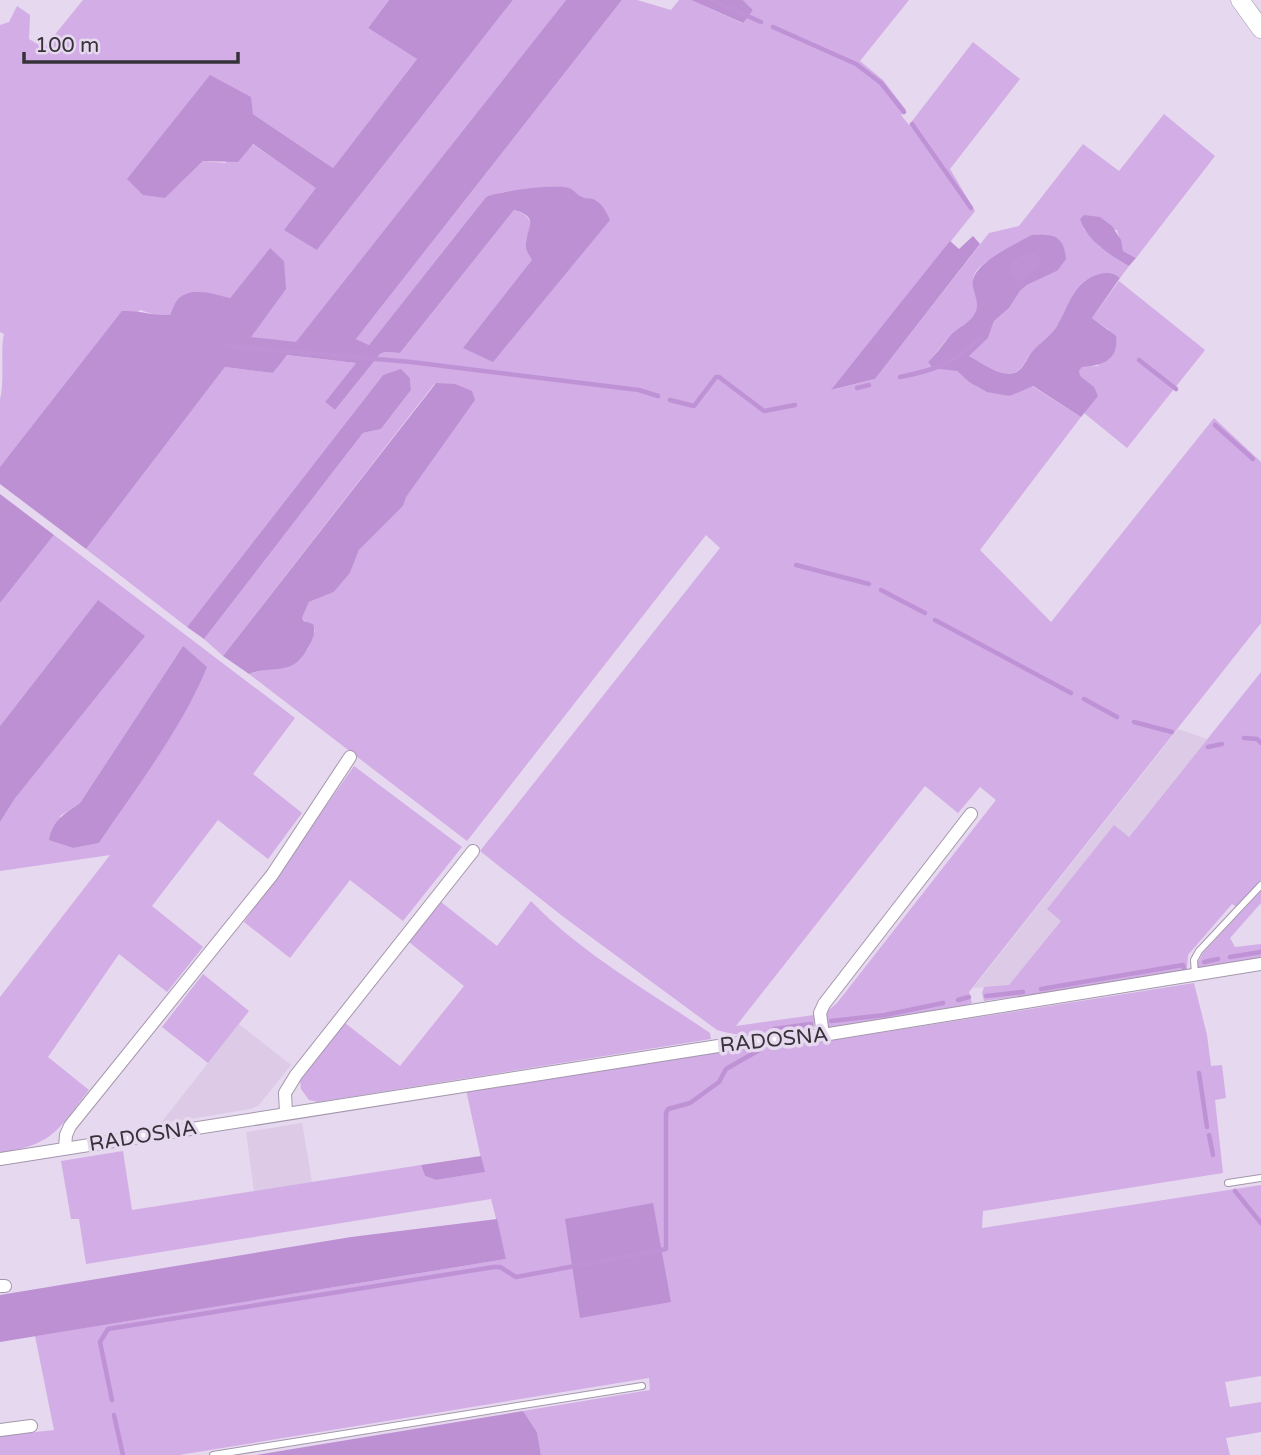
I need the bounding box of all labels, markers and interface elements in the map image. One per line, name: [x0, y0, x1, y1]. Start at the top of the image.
scale bar: [24, 21, 238, 65]
text: 100 m: [35, 33, 99, 58]
street label: RADOSNA: [719, 1022, 829, 1058]
street label: RADOSNA: [87, 1115, 199, 1157]

